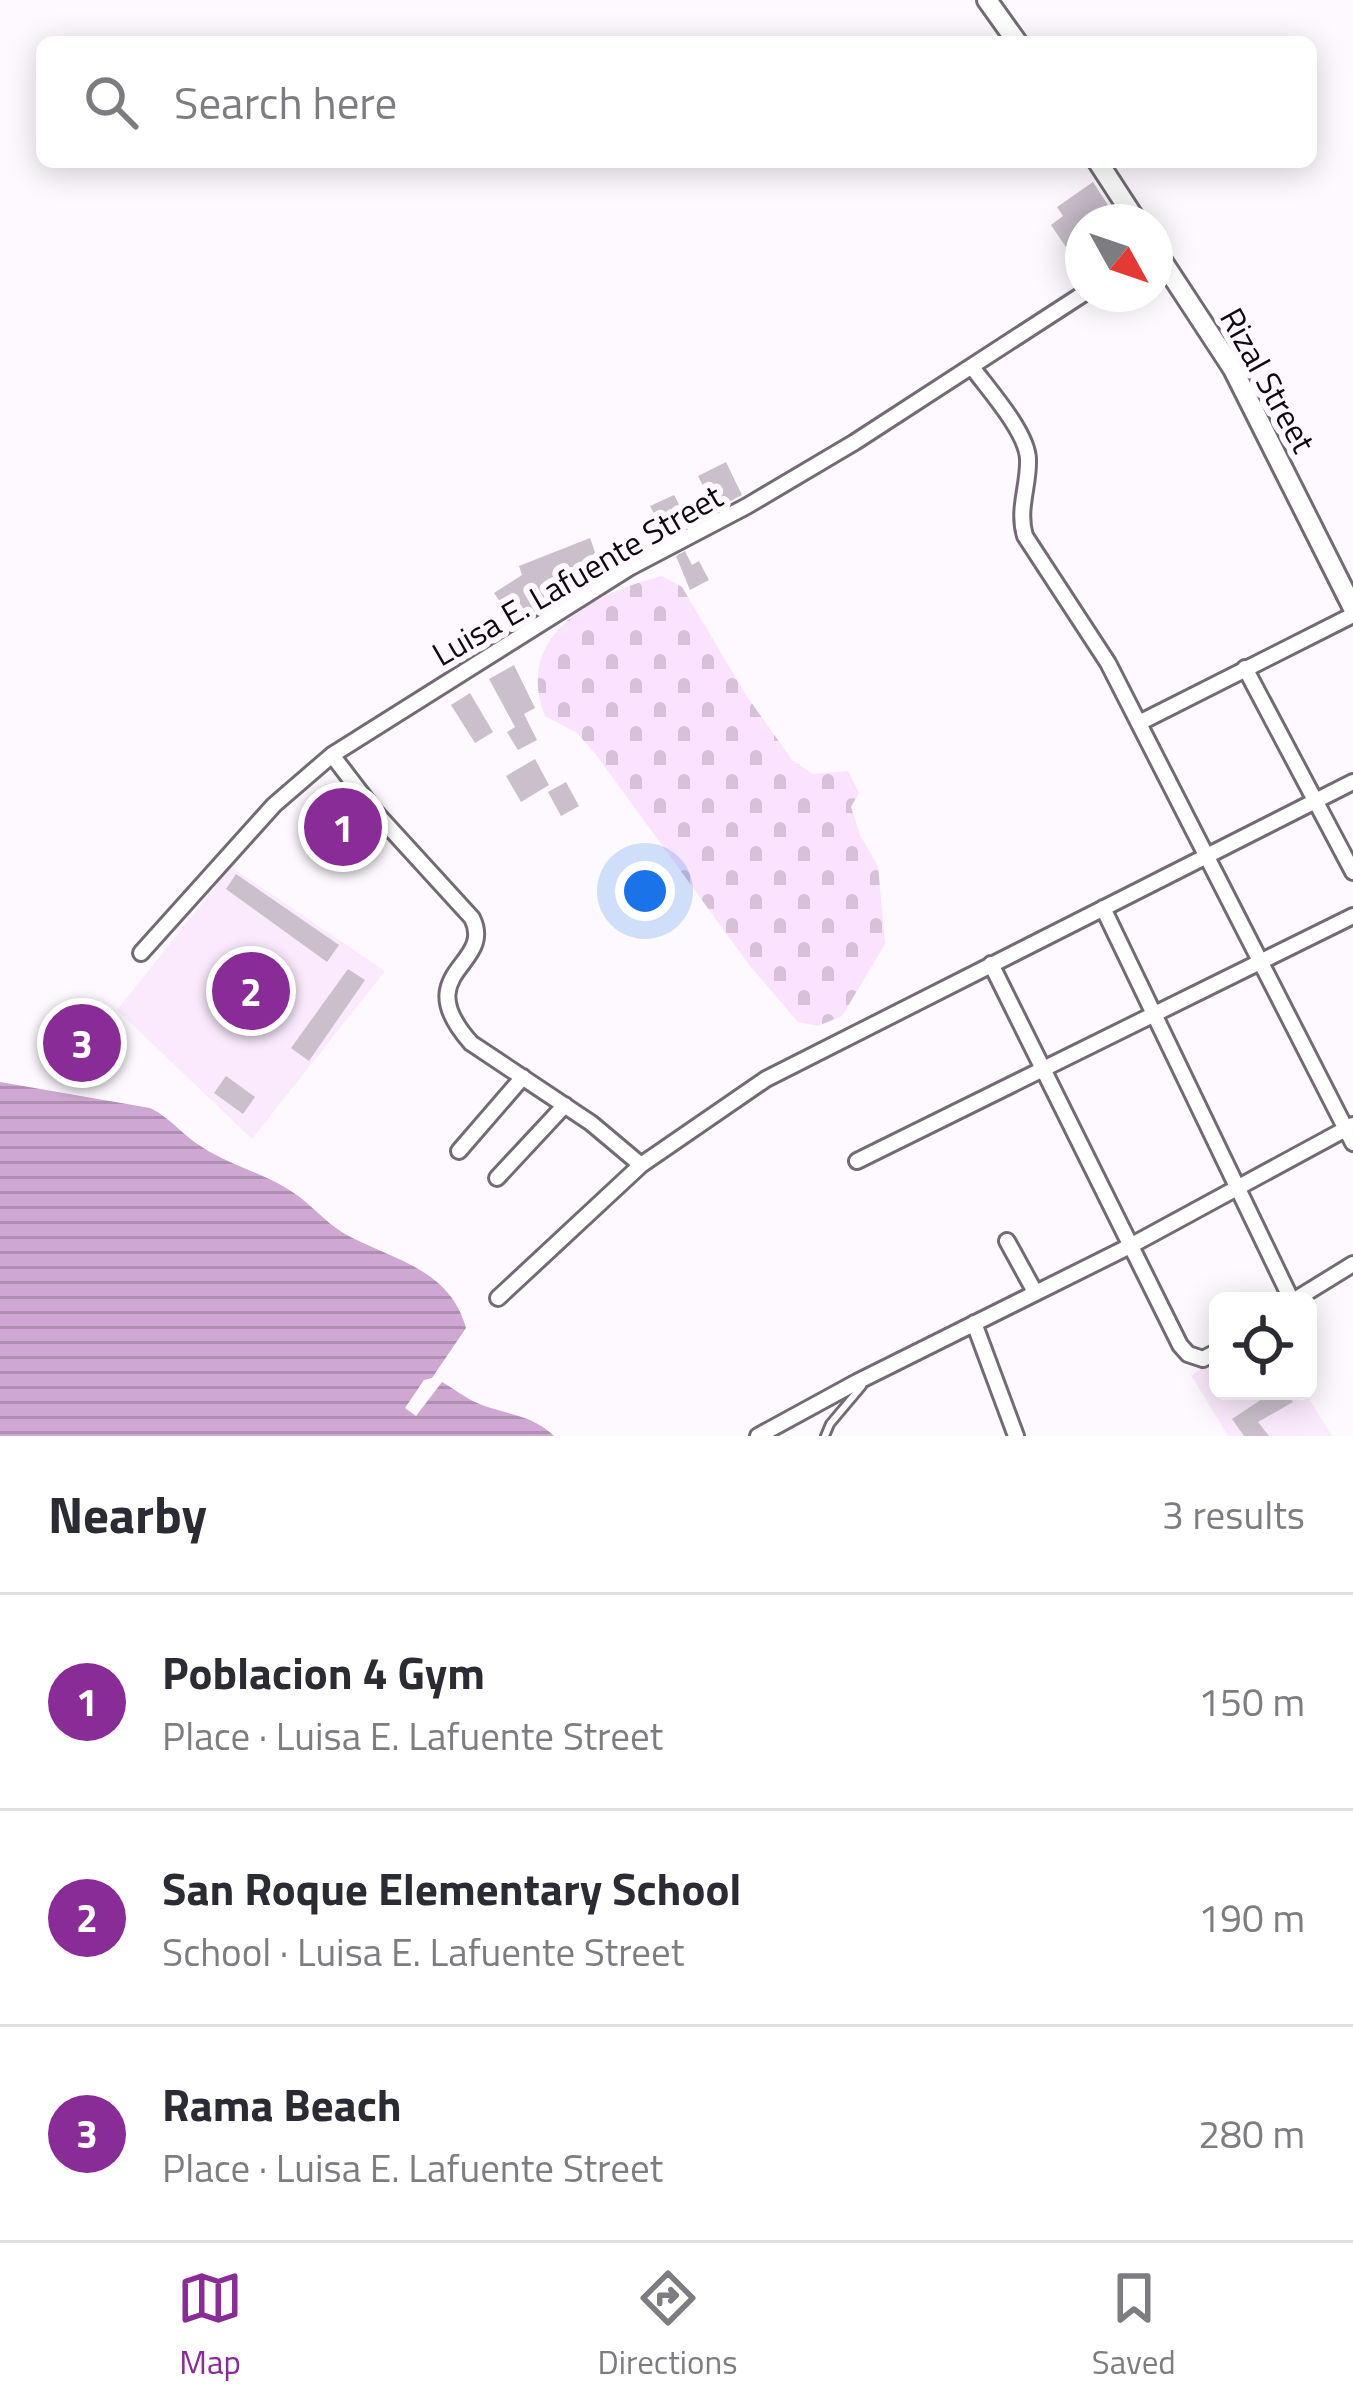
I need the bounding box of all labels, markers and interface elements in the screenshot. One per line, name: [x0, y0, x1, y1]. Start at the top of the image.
search box: [36, 36, 1317, 168]
text: Search here: [174, 68, 397, 136]
icon: search: [78, 69, 144, 135]
north arrow: [1065, 204, 1173, 312]
street label: Rizal Street: [1208, 298, 1329, 462]
street label: Luisa E. Lafuente Street: [423, 471, 732, 679]
pin: 1: [304, 782, 382, 872]
your location: [615, 861, 675, 921]
pin: 2: [212, 946, 290, 1036]
pin: 3: [43, 998, 121, 1088]
map controls: [1209, 1292, 1317, 1400]
button: locate: [1209, 1292, 1317, 1400]
text: Nearby: [48, 1475, 207, 1553]
text: 3 results: [1162, 1485, 1305, 1544]
text: Poblacion 4 Gym: [162, 1638, 485, 1706]
text: 1: [76, 1672, 98, 1731]
text: 150 m: [1198, 1672, 1305, 1731]
text: Place · Luisa E. Lafuente Street: [162, 1706, 663, 1765]
text: San Roque Elementary School: [162, 1854, 742, 1922]
text: 2: [76, 1888, 98, 1947]
text: 190 m: [1198, 1888, 1305, 1947]
text: School · Luisa E. Lafuente Street: [162, 1922, 684, 1981]
text: Rama Beach: [162, 2070, 402, 2138]
text: 3: [76, 2104, 98, 2163]
text: 280 m: [1198, 2104, 1305, 2163]
text: Place · Luisa E. Lafuente Street: [162, 2138, 663, 2197]
tab: Map: [177, 2265, 243, 2387]
tab: Directions: [598, 2265, 737, 2387]
tab: Saved: [1092, 2265, 1176, 2387]

